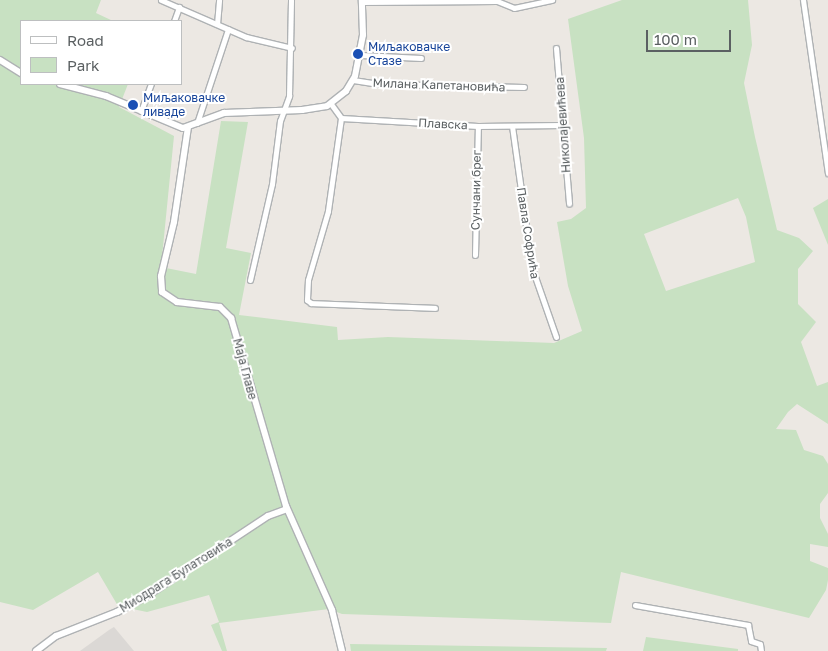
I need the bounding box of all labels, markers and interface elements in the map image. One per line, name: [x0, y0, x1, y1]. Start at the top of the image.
legend: [20, 20, 182, 85]
scale bar: [648, 20, 733, 52]
text: 100 m: [654, 30, 697, 48]
text: Road: [67, 31, 104, 49]
place label: Миљаковачке Стазе: [368, 40, 450, 68]
marker: Миљаковачке Стазе: [352, 48, 364, 60]
text: Park: [67, 56, 99, 74]
street label: Милана Капетановића: [372, 75, 506, 95]
street label: Николајевићева: [552, 77, 574, 173]
place label: Миљаковачке ливаде: [143, 91, 225, 119]
marker: Миљаковачке ливаде: [127, 99, 139, 111]
street label: Плавска: [418, 116, 468, 132]
street label: Сунчани брег: [468, 150, 484, 230]
street label: Павла Софрића: [514, 186, 542, 280]
street label: Маја Главе: [230, 337, 260, 401]
street label: Миодрага Булатовића: [117, 534, 235, 616]

